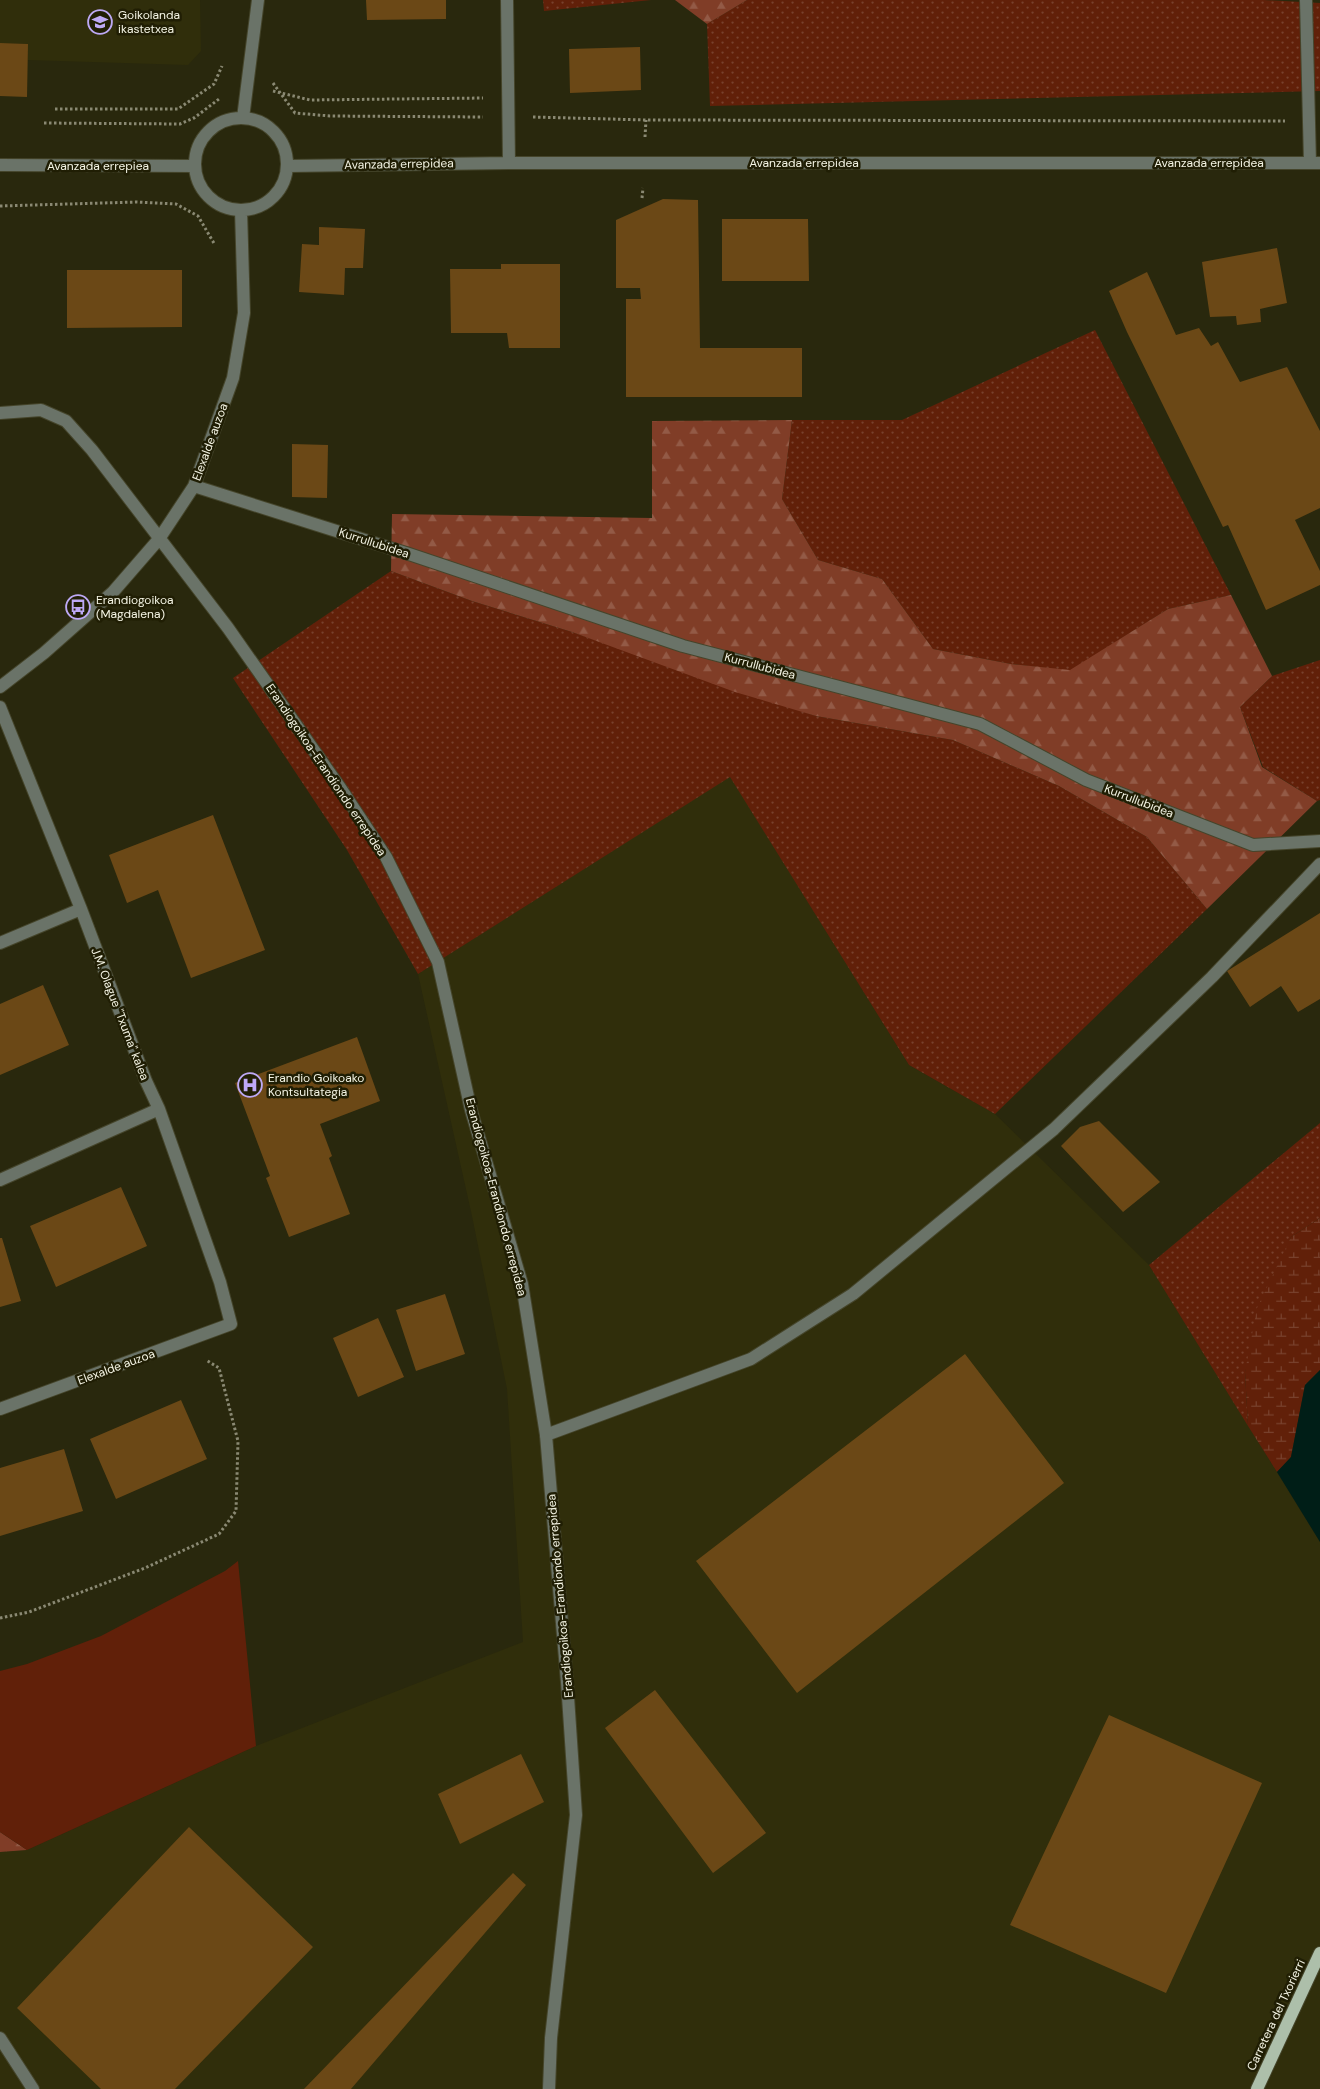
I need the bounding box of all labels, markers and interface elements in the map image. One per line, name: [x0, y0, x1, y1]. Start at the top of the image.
place label: Goikolanda ikastetxea: [118, 7, 180, 37]
school or university icon: Goikolanda ikastetxea: [87, 9, 113, 35]
street label: Avanzada errepidea: [344, 155, 454, 173]
street label: Avanzada errepidea: [749, 155, 859, 171]
street label: Avanzada errepidea: [1154, 155, 1264, 171]
street label: Avanzada errepiea: [47, 158, 149, 174]
street label: Elexalde auzoa: [189, 401, 231, 483]
street label: Kurrullubidea: [337, 524, 411, 562]
place label: Erandiogoikoa (Magdalena): [96, 592, 174, 622]
bus stop icon: Erandiogoikoa (Magdalena): [65, 594, 91, 620]
street label: Kurrullubidea: [723, 649, 797, 683]
street label: Erandiogoikoa-Erandiondo errepidea: [262, 681, 390, 859]
street label: Kurrullubidea: [1102, 780, 1176, 822]
street label: J.M. Olague "Txuma" kalea: [87, 945, 153, 1083]
place label: Erandio Goikoako Kontsultategia: [268, 1070, 364, 1100]
hospital icon: Erandio Goikoako Kontsultategia: [237, 1072, 263, 1098]
street label: Erandiogoikoa-Erandiondo errepidea: [462, 1096, 530, 1298]
street label: Elexalde auzoa: [75, 1346, 157, 1388]
street label: Erandiogoikoa-Erandiondo errepidea: [543, 1493, 577, 1699]
street label: Carretera del Txorierri: [1243, 1957, 1309, 2073]

